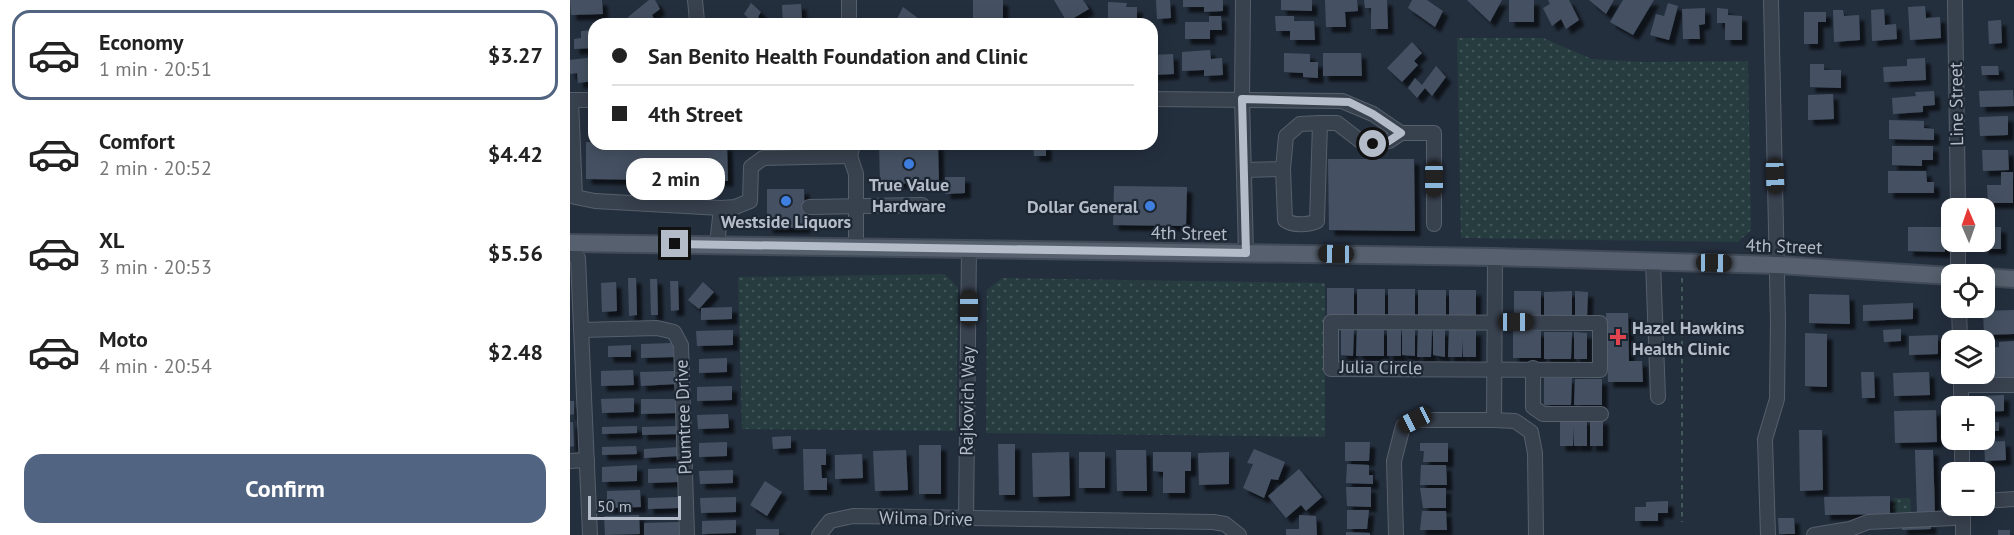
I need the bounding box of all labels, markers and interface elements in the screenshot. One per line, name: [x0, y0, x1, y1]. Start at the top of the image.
icon: car: [27, 28, 81, 82]
text: Economy: [99, 28, 183, 56]
text: $3.27: [488, 41, 543, 69]
text: San Benito Health Foundation and Clinic: [648, 42, 1028, 70]
text: 1 min · 20:51: [99, 56, 212, 82]
street label: Line Street: [1944, 62, 1968, 146]
text: 4th Street: [648, 100, 743, 128]
icon: car: [27, 127, 81, 181]
text: Comfort: [99, 127, 175, 155]
route start: [1359, 130, 1386, 157]
text: $4.42: [488, 140, 543, 168]
text: 2 min · 20:52: [99, 155, 212, 181]
callout: 2 min: [626, 157, 724, 199]
marker: True Value Hardware: [902, 157, 916, 171]
car: [1765, 158, 1785, 194]
car: [1425, 161, 1443, 197]
text: 2 min: [651, 166, 700, 192]
place label: True Value Hardware: [869, 173, 949, 217]
marker: Westside Liquors: [779, 194, 793, 208]
place label: Dollar General: [1027, 195, 1139, 218]
north arrow: [1941, 198, 1995, 252]
map controls: [1941, 198, 1995, 516]
marker: Dollar General: [1143, 199, 1157, 213]
place label: Westside Liquors: [721, 210, 852, 233]
street label: 4th Street: [1151, 221, 1227, 245]
icon: car: [27, 226, 81, 280]
text: XL: [99, 226, 124, 254]
route end: [661, 230, 688, 257]
street label: 4th Street: [1745, 233, 1823, 259]
text: $5.56: [488, 239, 543, 267]
car: [1318, 245, 1354, 263]
text: 3 min · 20:53: [99, 254, 212, 280]
car: [1696, 254, 1732, 272]
button: locate: [1941, 264, 1995, 318]
car: [960, 290, 978, 326]
car: [1498, 313, 1534, 331]
place label: Hazel Hawkins Health Clinic: [1632, 316, 1745, 360]
icon: car: [27, 325, 81, 379]
text: Moto: [99, 325, 148, 353]
marker: Hazel Hawkins Health Clinic: [1609, 328, 1627, 346]
button: layers: [1941, 330, 1995, 384]
text: $2.48: [488, 338, 543, 366]
street label: Rajkovich Way: [955, 345, 979, 456]
text: 4 min · 20:54: [99, 353, 212, 379]
street label: Julia Circle: [1339, 355, 1422, 379]
street label: Plumtree Drive: [669, 359, 697, 475]
button: +: [1941, 396, 1995, 450]
car: [1395, 404, 1435, 436]
button: Confirm: [24, 454, 546, 523]
button: −: [1941, 462, 1995, 516]
scale bar: [588, 493, 681, 520]
text: 50 m: [597, 496, 632, 516]
street label: Wilma Drive: [879, 506, 973, 530]

